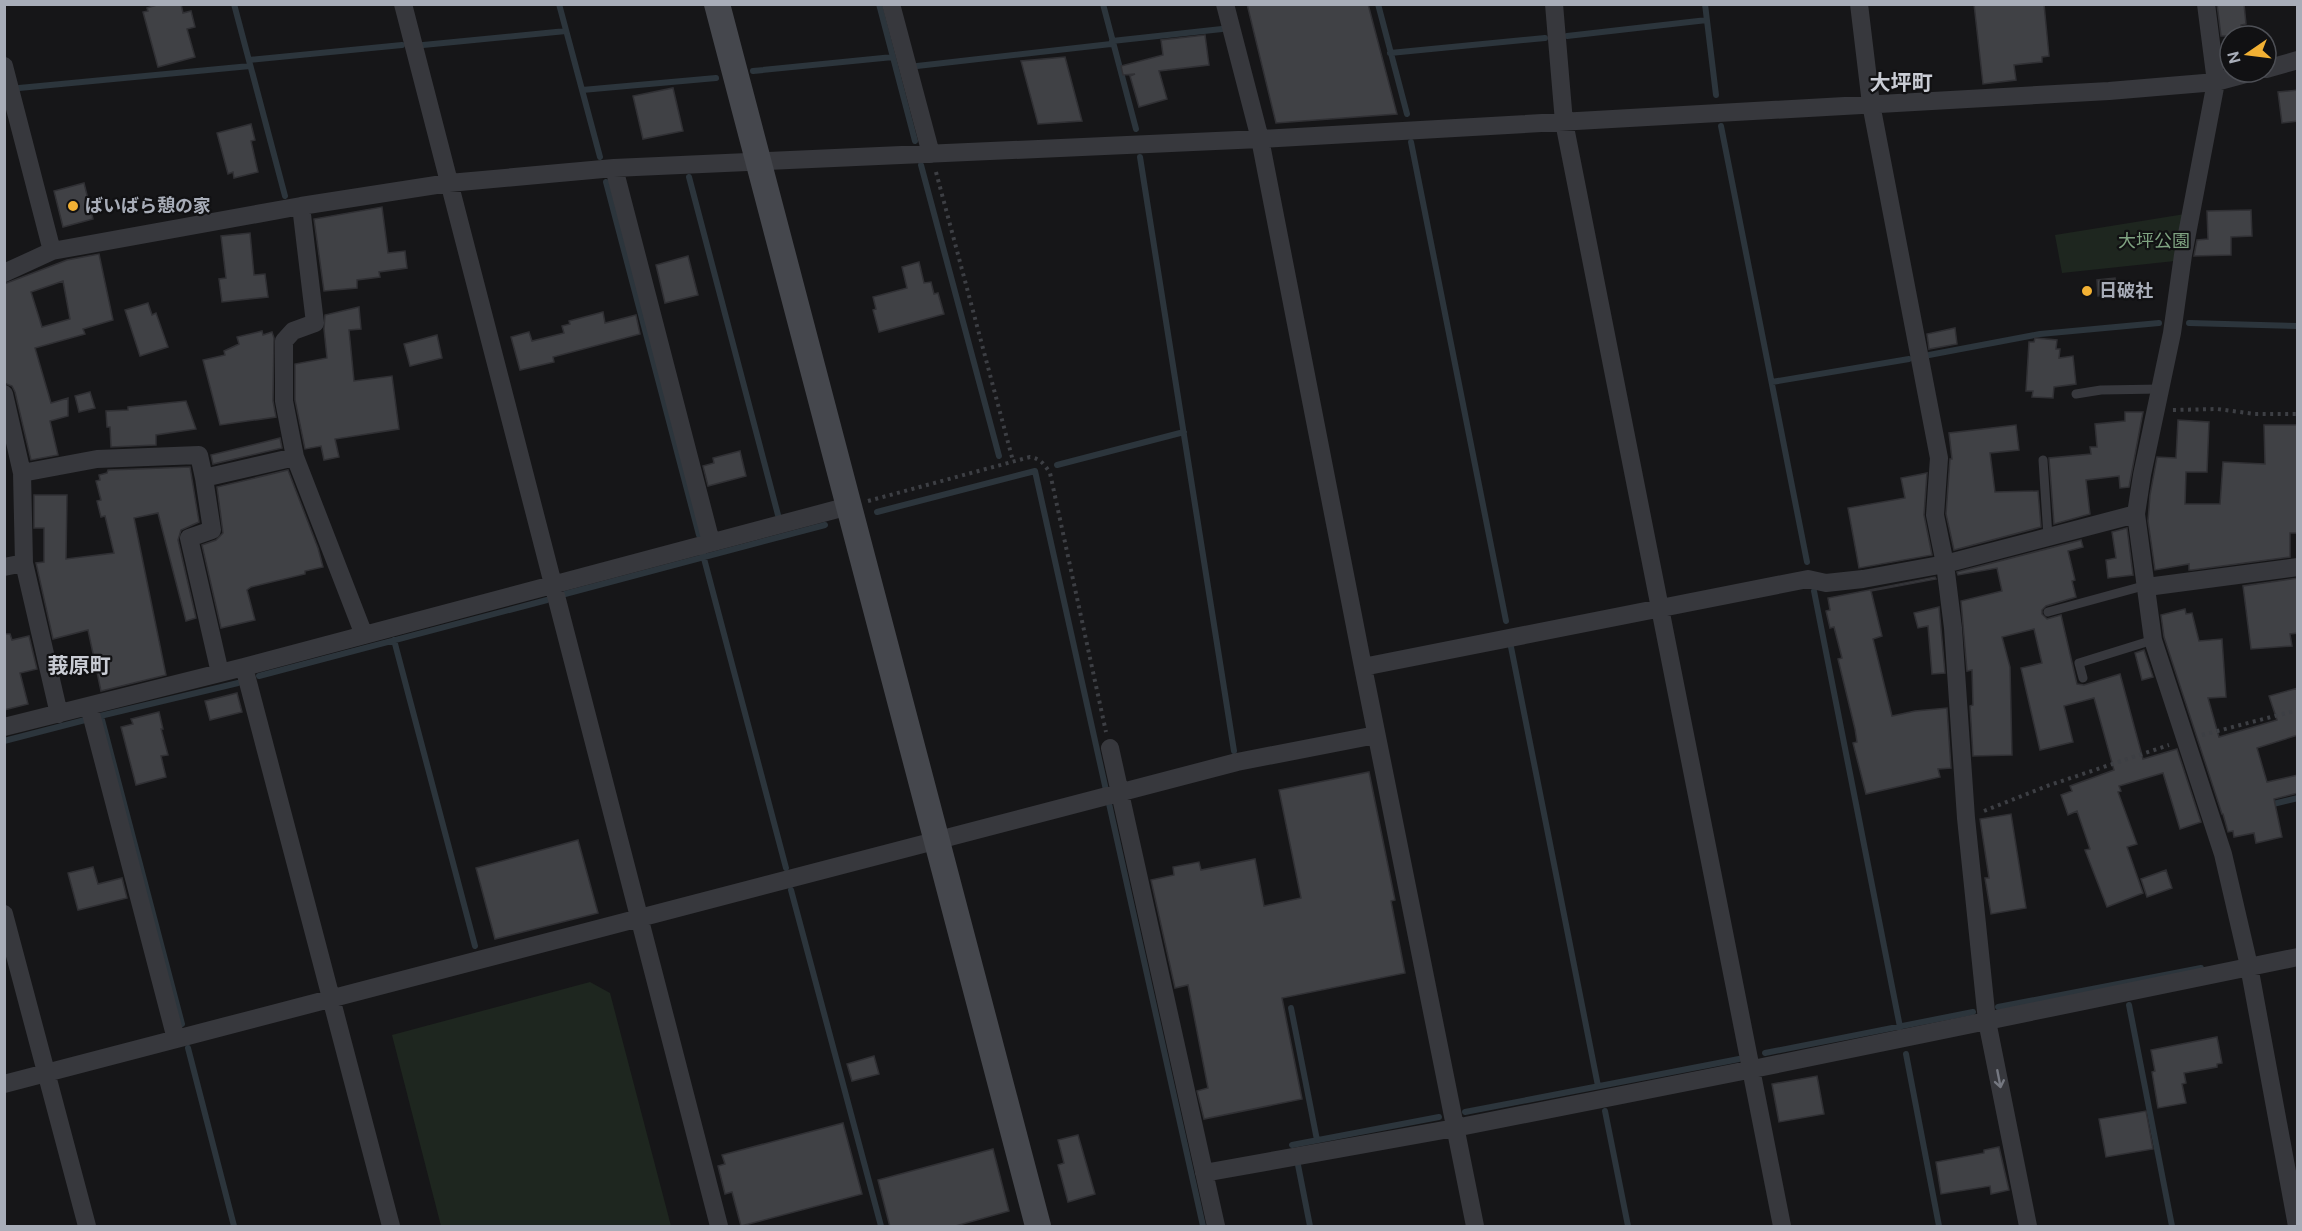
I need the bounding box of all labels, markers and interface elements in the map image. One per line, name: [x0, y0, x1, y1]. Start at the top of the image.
north arrow: [2218, 24, 2278, 84]
text: N: [2222, 49, 2246, 66]
district label: 大坪町: [1870, 69, 1933, 97]
place label: ばいばら憩の家: [85, 194, 211, 218]
marker: ばいばら憩の家: [66, 199, 80, 213]
park label: 大坪公園: [2118, 229, 2190, 253]
place label: 日破社: [2099, 279, 2153, 303]
marker: 日破社: [2080, 284, 2094, 298]
district label: 莪原町: [48, 652, 111, 680]
one-way arrow: [1994, 1068, 2005, 1088]

